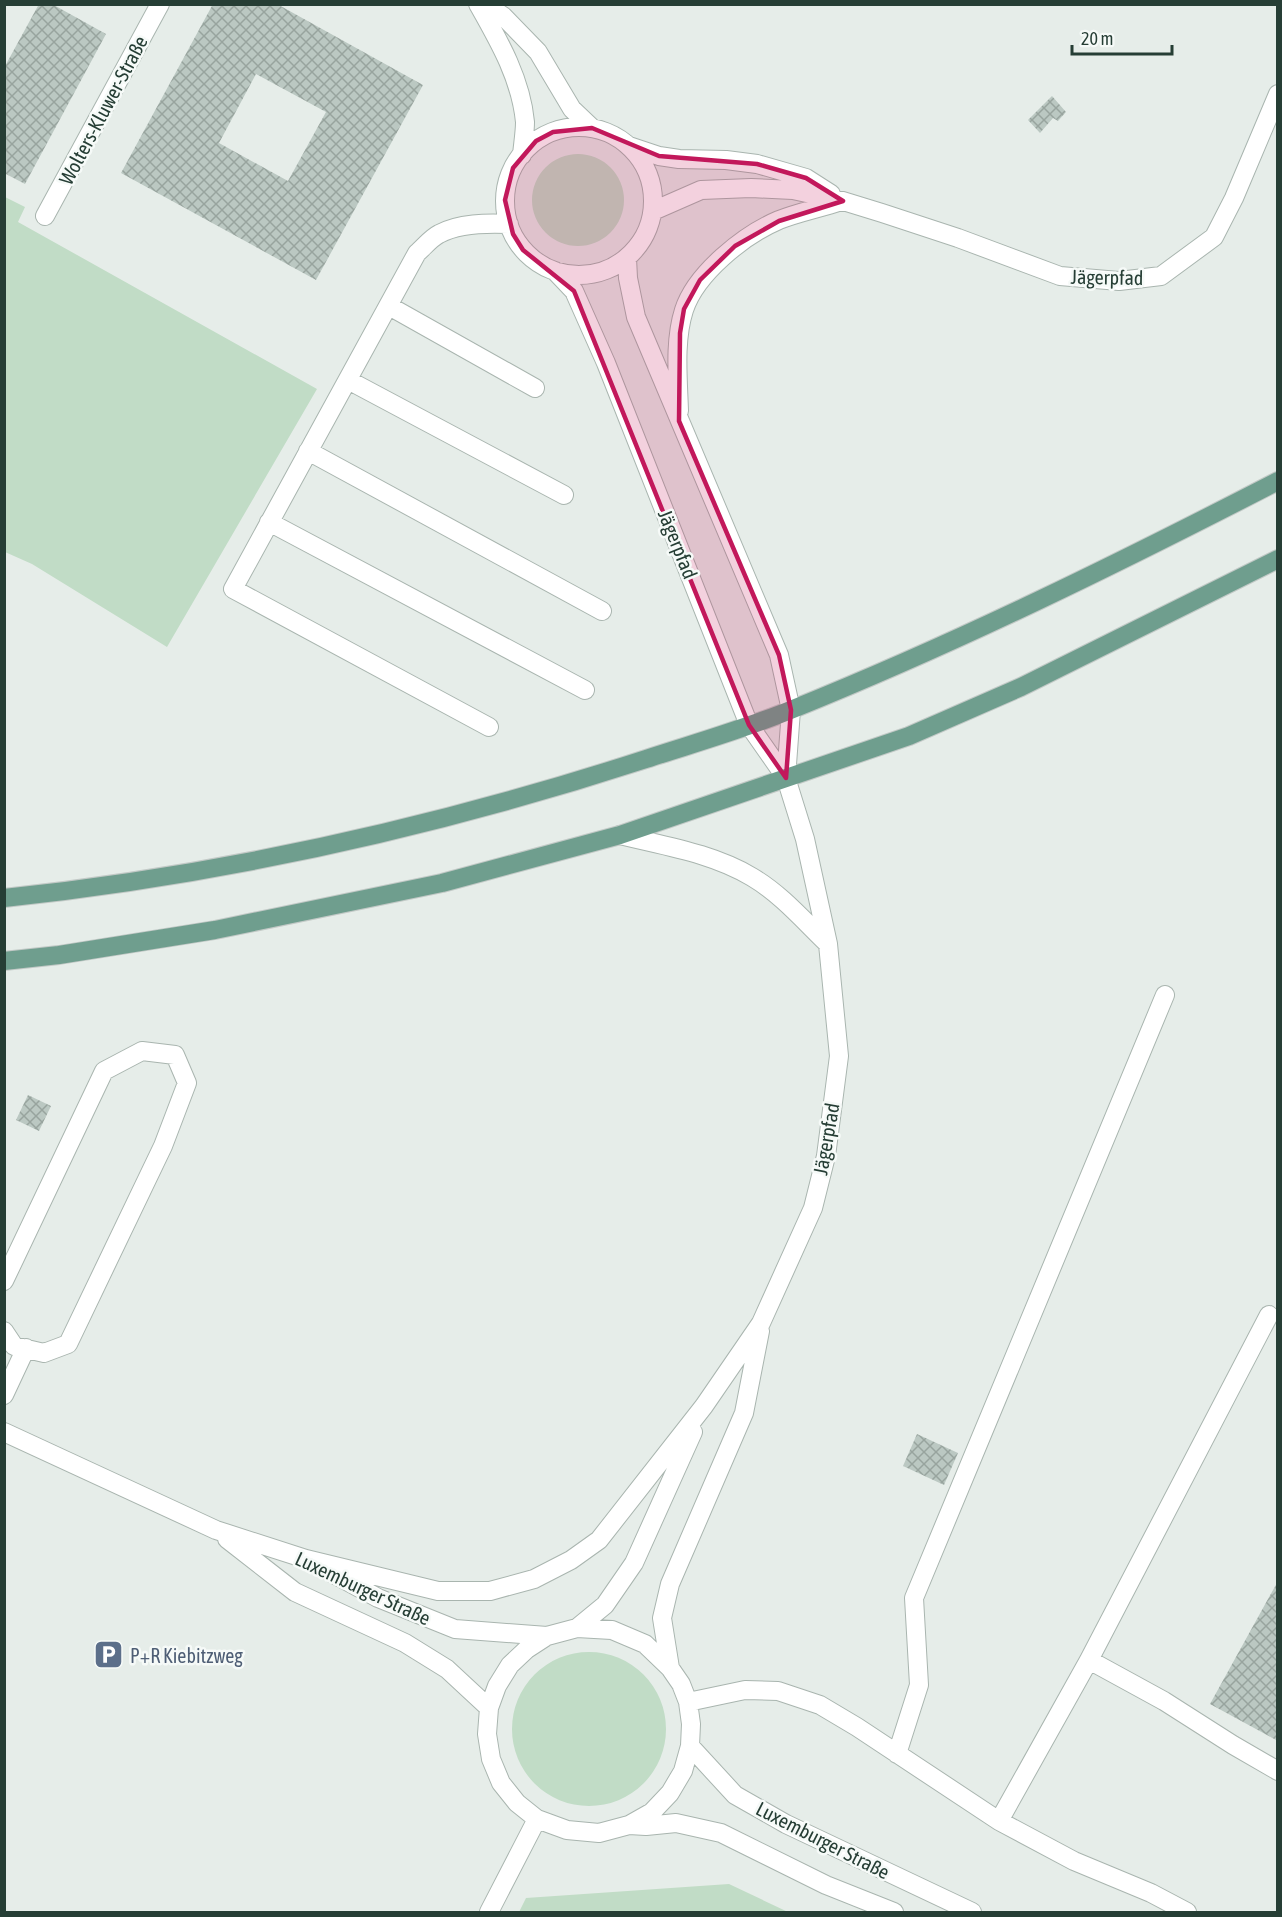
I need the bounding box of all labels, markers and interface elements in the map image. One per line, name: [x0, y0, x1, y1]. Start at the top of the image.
scale bar: [1072, 18, 1172, 56]
text: 20 m: [1081, 28, 1113, 49]
street label: Wolters-Kluwer-Straße: [54, 32, 152, 188]
street label: Jägerpfad: [1070, 265, 1144, 289]
street label: Jägerpfad: [654, 506, 702, 582]
street label: Jägerpfad: [808, 1101, 844, 1177]
street label: Luxemburger Straße: [292, 1547, 434, 1629]
parking icon: P+R Kiebitzweg: [93, 1639, 125, 1671]
place label: P+R Kiebitzweg: [130, 1644, 243, 1667]
street label: Luxemburger Straße: [752, 1796, 894, 1884]

